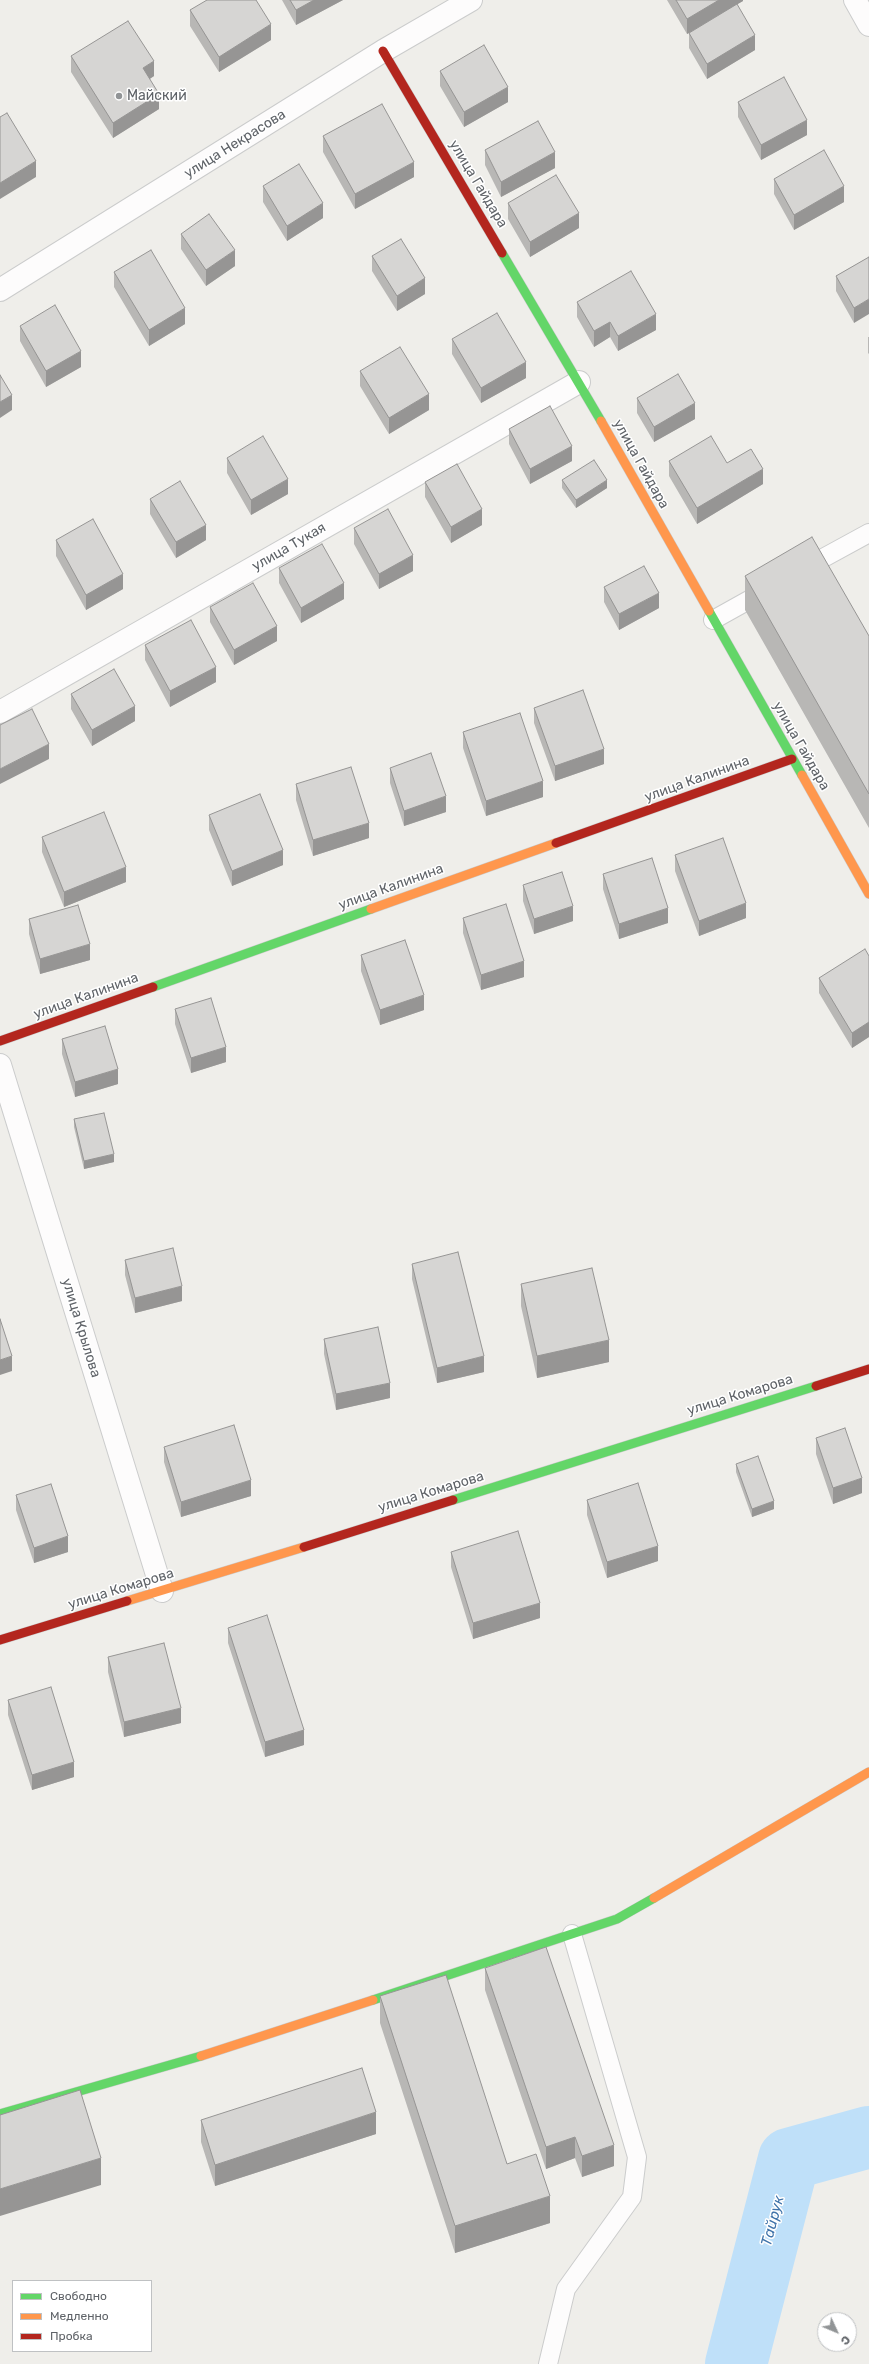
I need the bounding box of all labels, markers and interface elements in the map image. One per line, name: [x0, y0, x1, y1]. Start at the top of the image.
place label: Майский: [127, 88, 187, 104]
marker: Майский: [114, 91, 124, 101]
street label: улица Некрасова: [181, 106, 289, 182]
street label: улица Гайдара: [445, 137, 511, 231]
street label: улица Гайдара: [610, 416, 672, 512]
street label: улица Тукая: [249, 519, 329, 575]
street label: улица Гайдара: [769, 699, 833, 793]
street label: улица Калинина: [642, 752, 752, 806]
street label: улица Калинина: [336, 860, 446, 914]
street label: улица Калинина: [31, 969, 141, 1023]
street label: улица Крылова: [58, 1276, 104, 1380]
street label: улица Комарова: [685, 1371, 795, 1419]
street label: улица Комарова: [376, 1468, 486, 1516]
street label: улица Комарова: [66, 1565, 176, 1613]
water label: Тайрук: [758, 2194, 788, 2248]
legend: [12, 2280, 152, 2352]
text: Свободно: [50, 2289, 107, 2303]
text: Медленно: [50, 2309, 109, 2323]
north arrow: [817, 2312, 857, 2352]
text: Пробка: [50, 2329, 93, 2343]
text: С: [838, 2333, 853, 2347]

